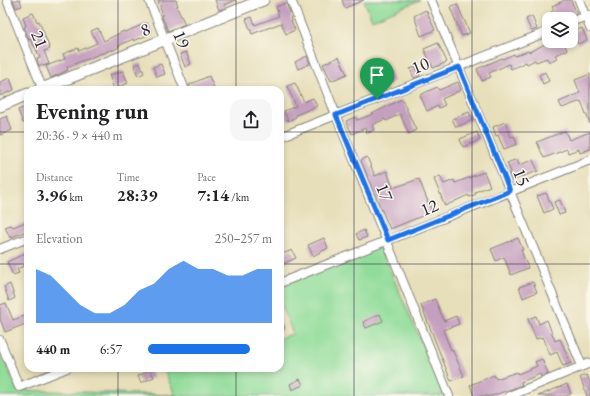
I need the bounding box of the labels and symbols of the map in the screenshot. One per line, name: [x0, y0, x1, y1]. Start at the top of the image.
street label: 8: [137, 17, 153, 41]
street label: 21: [26, 27, 54, 51]
street label: 19: [168, 27, 196, 52]
street label: 10: [408, 51, 433, 79]
pin: [360, 58, 394, 99]
street label: 15: [508, 165, 536, 189]
street label: 17: [371, 180, 399, 205]
street label: 12: [417, 193, 442, 221]

